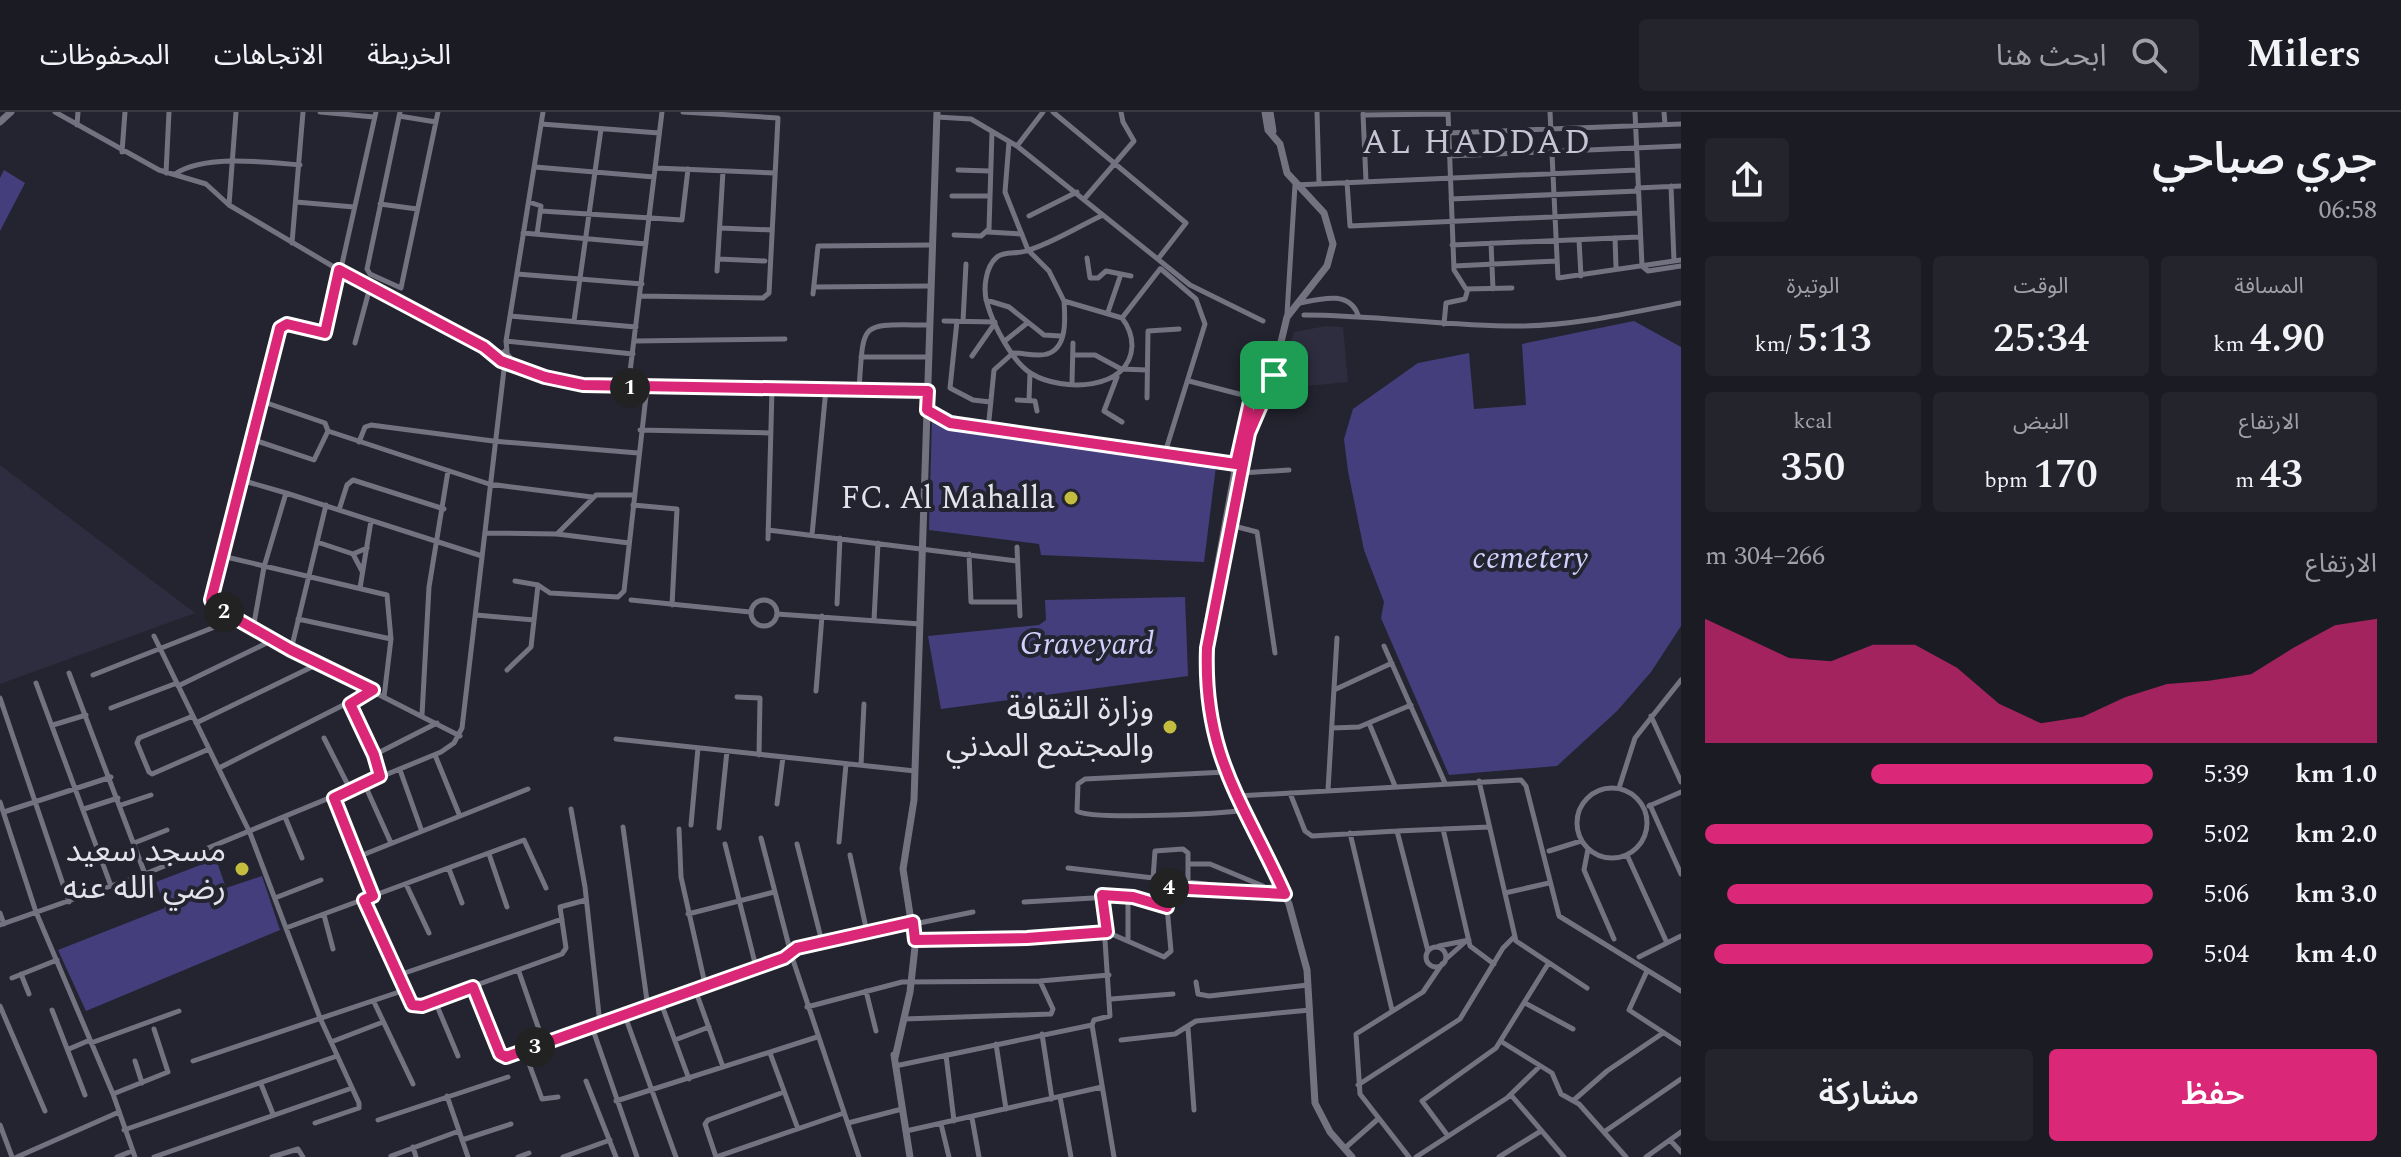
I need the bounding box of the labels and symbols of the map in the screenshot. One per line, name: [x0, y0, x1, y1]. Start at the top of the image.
district label: AL HADDAD: [1362, 117, 1592, 169]
pin: [1240, 341, 1308, 409]
pin: 1: [610, 368, 650, 408]
place label: FC. Al Mahalla: [840, 474, 1055, 523]
marker: FC. Al Mahalla: [1062, 489, 1080, 507]
park label: cemetery: [1472, 534, 1588, 583]
pin: 2: [204, 592, 244, 632]
park label: Graveyard: [1020, 620, 1154, 669]
place label: وزارة الثقافة والمجتمع المدني: [946, 685, 1154, 771]
marker: وزارة الثقافة والمجتمع المدني: [1161, 718, 1179, 736]
place label: مسجد سعيد رضي الله عنه: [63, 827, 226, 913]
marker: مسجد سعيد رضي الله عنه: [233, 860, 251, 878]
pin: 4: [1149, 868, 1189, 908]
pin: 3: [515, 1027, 555, 1067]

